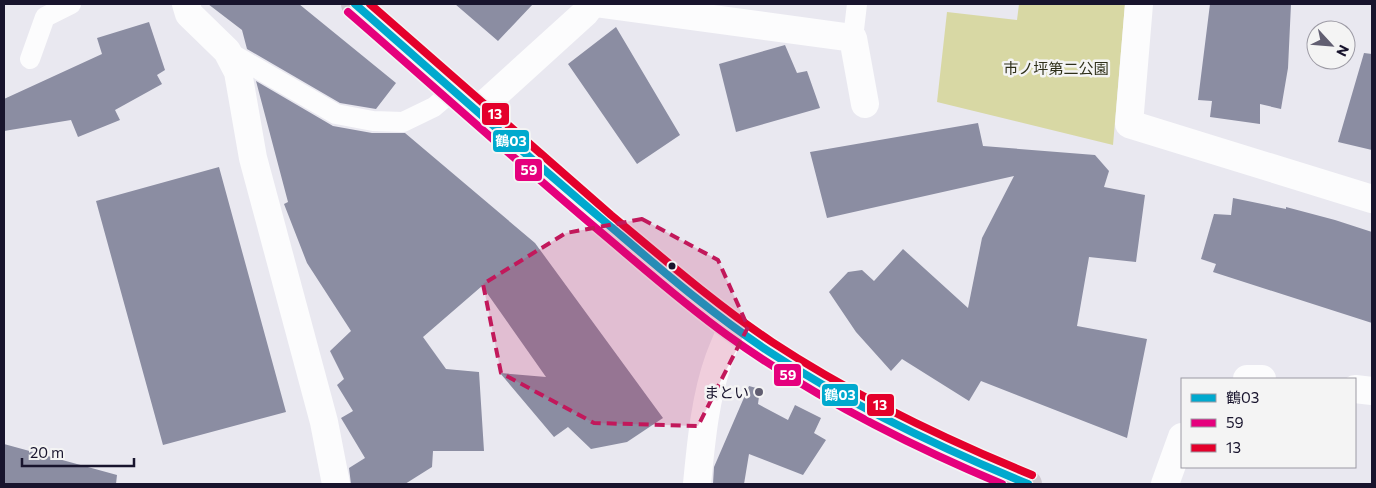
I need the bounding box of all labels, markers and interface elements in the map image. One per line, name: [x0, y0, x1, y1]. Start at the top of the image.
north arrow: [1306, 20, 1356, 70]
text: N: [1333, 42, 1353, 59]
park label: 市ノ坪第二公園: [1003, 59, 1109, 77]
line badge: 13: [481, 102, 510, 126]
text: 13: [488, 105, 502, 122]
line badge: 鶴03: [492, 129, 530, 153]
text: 鶴03: [495, 132, 527, 149]
line badge: 59: [514, 158, 543, 182]
text: 59: [521, 161, 538, 178]
unlabelled marker: [667, 261, 677, 271]
line badge: 59: [773, 363, 802, 387]
text: 59: [780, 366, 797, 383]
legend: [1181, 378, 1356, 468]
place label: まとい: [704, 383, 749, 401]
line badge: 鶴03: [821, 383, 859, 407]
marker: まとい: [753, 386, 765, 398]
text: 鶴03: [824, 386, 856, 403]
text: 鶴03: [1226, 388, 1259, 406]
line badge: 13: [866, 393, 895, 417]
text: 13: [873, 396, 887, 413]
text: 59: [1226, 413, 1244, 431]
scale bar: [22, 436, 135, 468]
text: 13: [1226, 438, 1241, 456]
text: 20 m: [30, 443, 64, 461]

